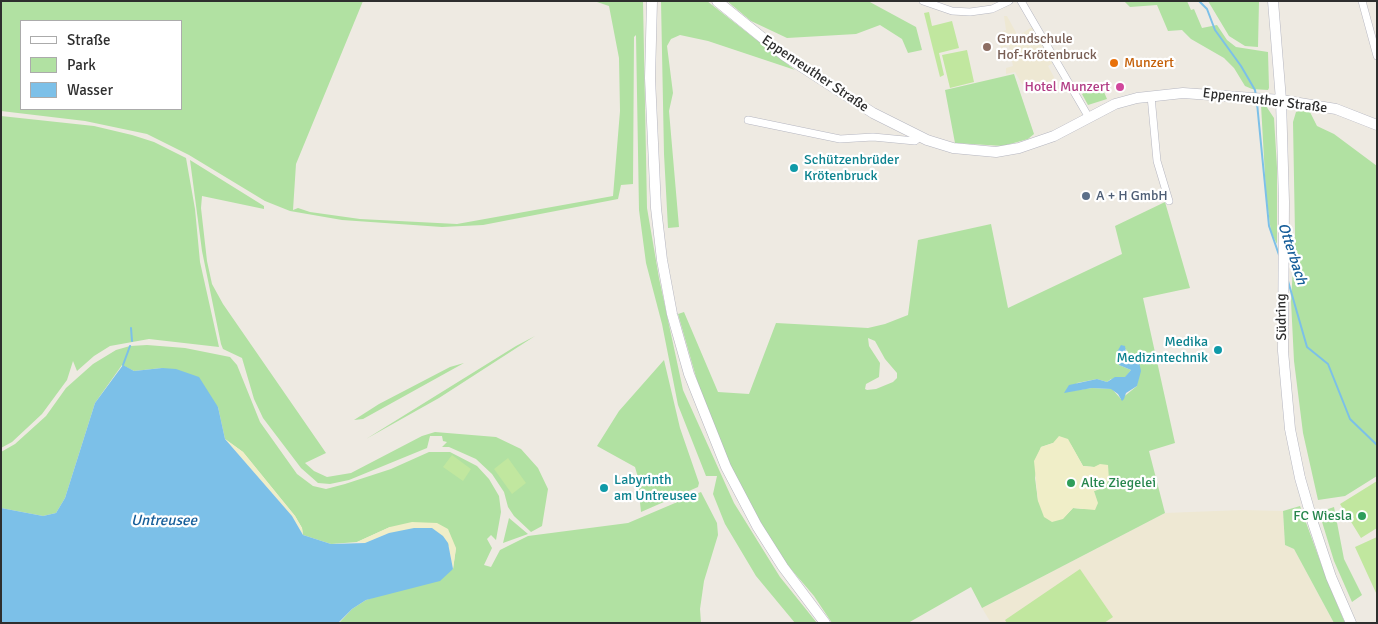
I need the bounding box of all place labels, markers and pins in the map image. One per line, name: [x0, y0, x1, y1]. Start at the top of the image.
place label: Grundschule Hof-Krötenbruck: [997, 31, 1097, 64]
marker: Grundschule Hof-Krötenbruck: [981, 41, 993, 53]
place label: Munzert: [1124, 55, 1174, 71]
marker: Munzert: [1108, 57, 1120, 69]
place label: Hotel Munzert: [1024, 79, 1110, 95]
marker: Hotel Munzert: [1114, 81, 1126, 93]
place label: Schützenbrüder Krötenbruck: [804, 152, 899, 184]
marker: Schützenbrüder Krötenbruck: [788, 162, 800, 174]
place label: A + H GmbH: [1096, 188, 1168, 204]
marker: A + H GmbH: [1080, 190, 1092, 202]
place label: Medika Medizintechnik: [1116, 334, 1208, 367]
marker: Medika Medizintechnik: [1212, 344, 1224, 356]
place label: Labyrinth am Untreusee: [614, 472, 697, 504]
place label: Alte Ziegelei: [1081, 475, 1156, 491]
marker: Alte Ziegelei: [1065, 477, 1077, 489]
marker: Labyrinth am Untreusee: [598, 482, 610, 494]
place label: FC Wiesla: [1293, 508, 1352, 524]
marker: FC Wiesla: [1356, 510, 1368, 522]

